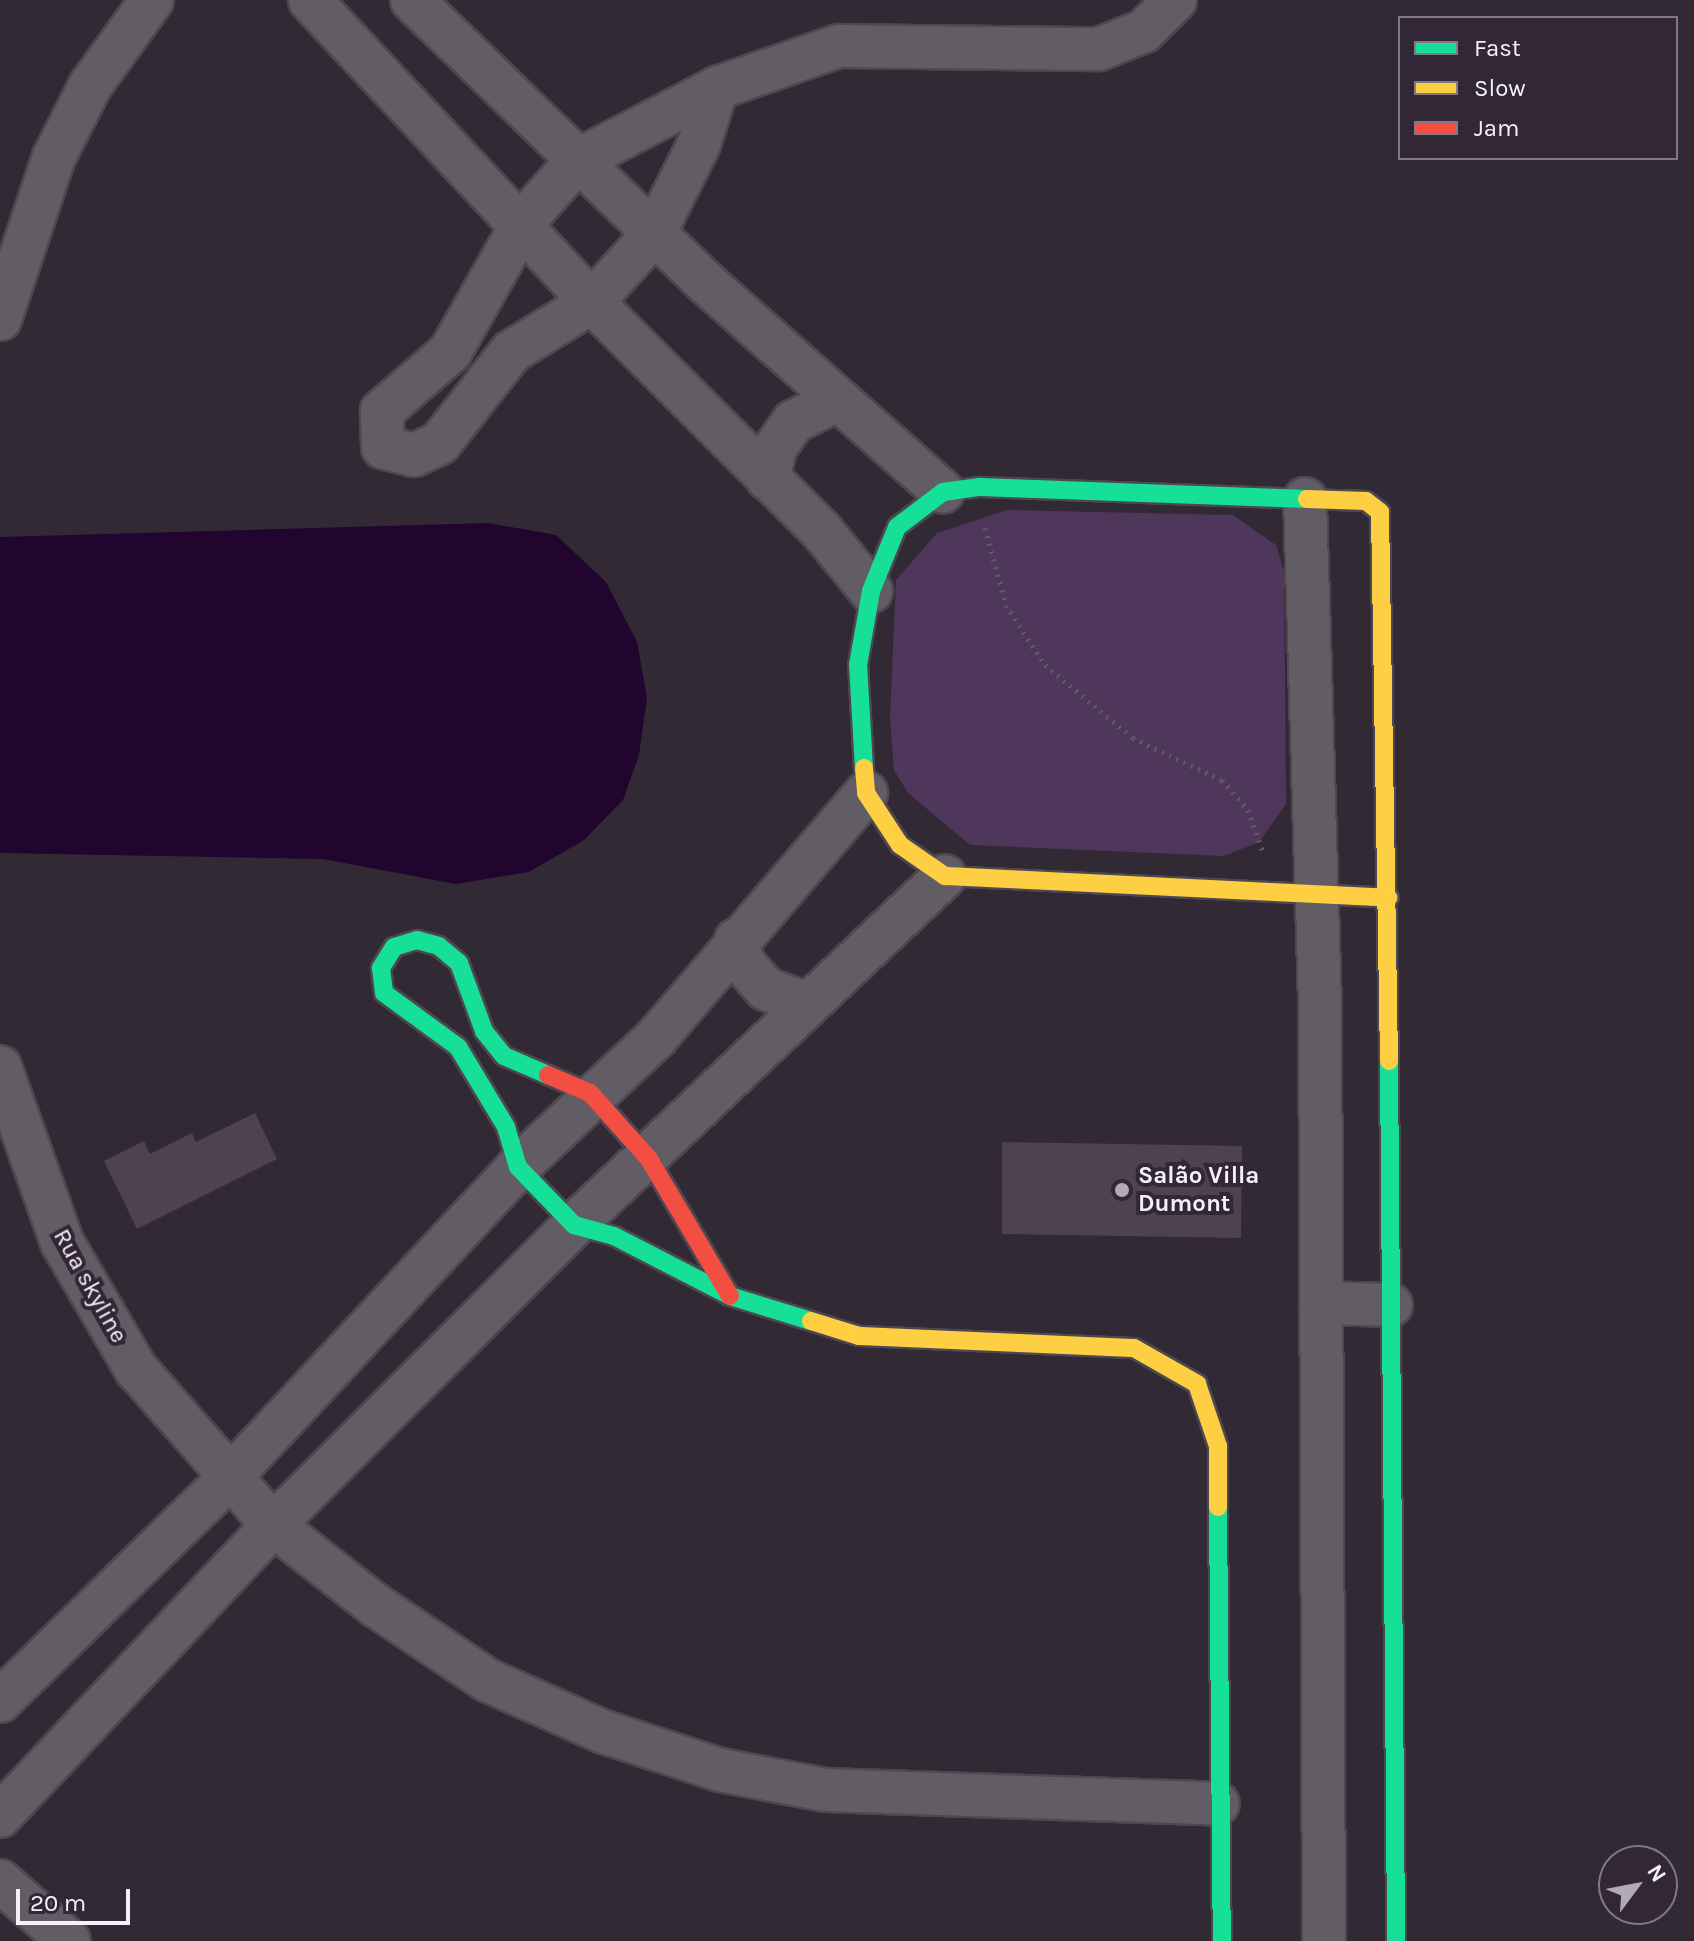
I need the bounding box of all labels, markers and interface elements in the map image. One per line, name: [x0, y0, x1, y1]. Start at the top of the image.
legend: [1398, 16, 1678, 160]
text: Fast: [1474, 34, 1521, 62]
text: Slow: [1474, 74, 1526, 102]
text: Jam: [1474, 114, 1519, 142]
place label: Salão Villa Dumont: [1138, 1162, 1259, 1218]
marker: Salão Villa Dumont: [1113, 1181, 1131, 1199]
street label: Rua skyline: [47, 1224, 133, 1348]
north arrow: [1598, 1845, 1678, 1925]
text: N: [1641, 1860, 1672, 1887]
scale bar: [20, 1873, 134, 1923]
text: 20 m: [30, 1889, 86, 1917]

